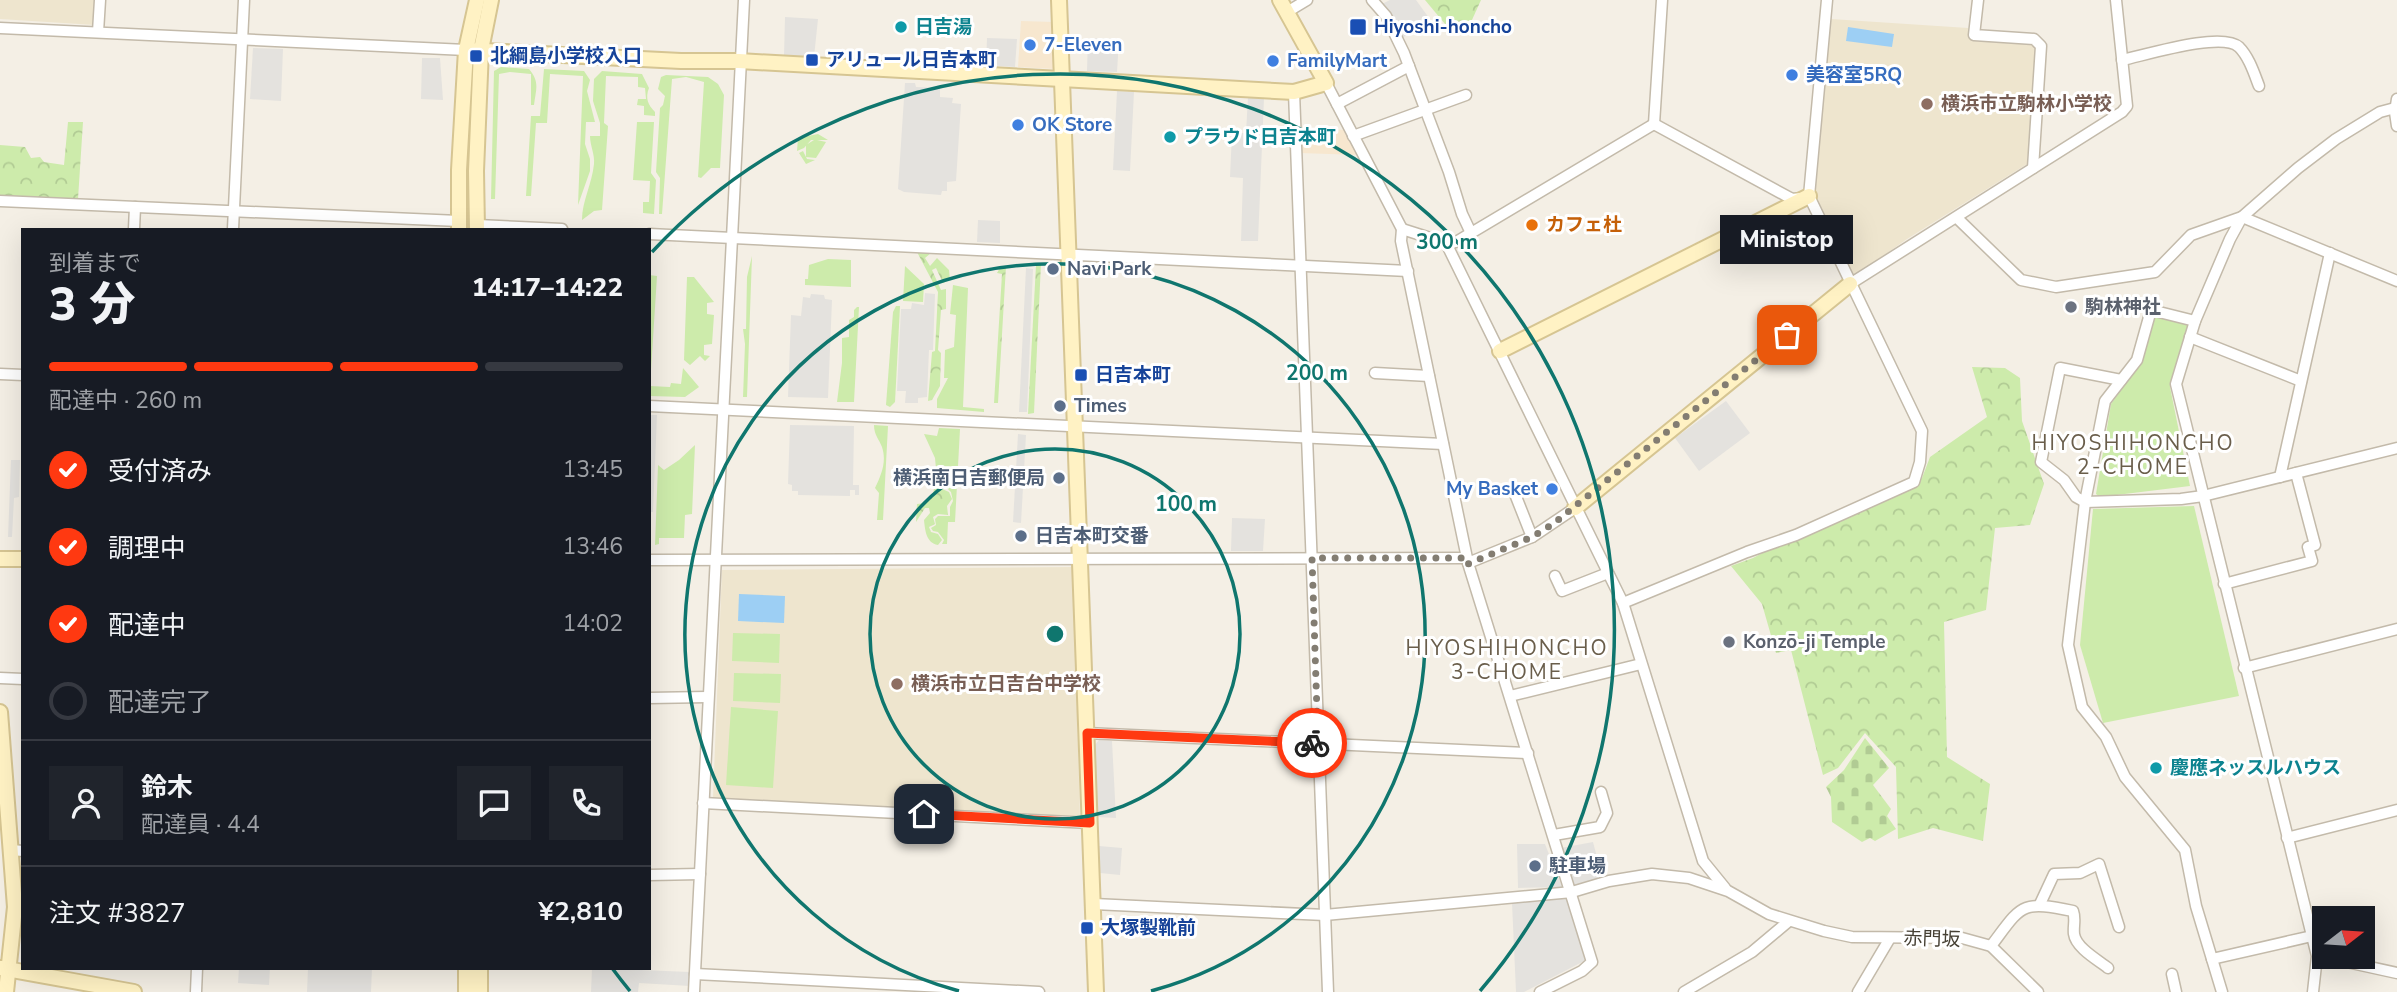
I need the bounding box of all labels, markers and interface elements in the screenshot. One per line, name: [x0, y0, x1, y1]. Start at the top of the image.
place label: 日吉湯: [915, 14, 972, 40]
place label: Hiyoshi-honcho: [1374, 14, 1512, 40]
marker: Hiyoshi-honcho: [1348, 17, 1368, 37]
marker: 日吉湯: [893, 19, 909, 35]
place label: 7-Eleven: [1044, 32, 1122, 58]
marker: 7-Eleven: [1022, 37, 1038, 53]
place label: 北綱島小学校入口: [490, 43, 642, 69]
place label: アリュール日吉本町: [826, 47, 997, 73]
marker: 北綱島小学校入口: [468, 48, 484, 64]
place label: FamilyMart: [1287, 48, 1388, 74]
marker: アリュール日吉本町: [804, 52, 820, 68]
marker: FamilyMart: [1265, 53, 1281, 69]
place label: 美容室5RQ: [1806, 62, 1902, 88]
marker: 美容室5RQ: [1784, 67, 1800, 83]
place label: 横浜市立駒林小学校: [1941, 91, 2112, 117]
marker: 横浜市立駒林小学校: [1919, 96, 1935, 112]
place label: OK Store: [1032, 112, 1112, 138]
marker: OK Store: [1010, 117, 1026, 133]
place label: プラウド日吉本町: [1184, 124, 1336, 150]
marker: プラウド日吉本町: [1162, 129, 1178, 145]
place label: カフェ杜: [1546, 212, 1622, 238]
callout: Ministop: [1720, 216, 1854, 265]
marker: カフェ杜: [1524, 217, 1540, 233]
text: Ministop: [1739, 224, 1834, 255]
text: 300 m: [1416, 228, 1478, 256]
text: 到着まで: [49, 248, 141, 279]
place label: Navi Park: [1067, 256, 1152, 282]
marker: Navi Park: [1045, 261, 1061, 277]
text: 14:17–14:22: [472, 270, 623, 305]
text: 3 分: [49, 273, 135, 336]
place label: 駒林神社: [2085, 294, 2161, 320]
marker: 駒林神社: [2063, 299, 2079, 315]
pin: [1757, 305, 1817, 365]
icon: bag: [1768, 316, 1806, 354]
text: 200 m: [1286, 359, 1348, 387]
place label: 日吉本町: [1095, 362, 1171, 388]
marker: 日吉本町: [1073, 367, 1089, 383]
text: 配達中 · 260 m: [49, 385, 202, 416]
place label: Times: [1074, 393, 1127, 419]
marker: Times: [1052, 398, 1068, 414]
district label: HIYOSHIHONCHO 2-CHOME: [2031, 429, 2235, 481]
icon: check: [49, 451, 87, 489]
text: 受付済み: [108, 454, 212, 489]
text: 13:45: [563, 454, 623, 485]
place label: 横浜南日吉郵便局: [893, 465, 1045, 491]
marker: 横浜南日吉郵便局: [1051, 470, 1067, 486]
place label: My Basket: [1446, 476, 1539, 502]
marker: My Basket: [1544, 481, 1560, 497]
text: 100 m: [1155, 490, 1217, 518]
place label: 日吉本町交番: [1035, 523, 1149, 549]
icon: check: [49, 528, 87, 566]
marker: 日吉本町交番: [1013, 528, 1029, 544]
text: 調理中: [108, 531, 186, 566]
text: 13:46: [563, 531, 623, 562]
icon: check: [49, 605, 87, 643]
text: 配達中: [108, 608, 186, 643]
text: 14:02: [563, 608, 623, 639]
centre of rings: [1043, 622, 1067, 646]
place label: Konzō-ji Temple: [1743, 629, 1886, 655]
district label: HIYOSHIHONCHO 3-CHOME: [1405, 634, 1609, 686]
marker: Konzō-ji Temple: [1721, 634, 1737, 650]
place label: 横浜市立日吉台中学校: [911, 671, 1101, 697]
marker: 横浜市立日吉台中学校: [889, 676, 905, 692]
text: 配達完了: [108, 685, 212, 720]
courier: [1277, 708, 1347, 778]
icon: bike: [1293, 724, 1331, 762]
place label: 慶應ネッスルハウス: [2170, 755, 2341, 781]
marker: 慶應ネッスルハウス: [2148, 760, 2164, 776]
button: person: [49, 766, 123, 840]
button: chat: [457, 766, 531, 840]
button: phone: [549, 766, 623, 840]
text: 鈴木: [141, 770, 193, 805]
pin: [894, 784, 954, 844]
icon: home: [905, 795, 943, 833]
text: 配達員 · 4.4: [141, 809, 260, 840]
place label: 駐車場: [1549, 853, 1606, 879]
marker: 駐車場: [1527, 858, 1543, 874]
text: ¥2,810: [539, 894, 623, 929]
text: 注文 #3827: [49, 896, 186, 931]
north arrow: [2312, 906, 2375, 970]
map controls: [2312, 906, 2375, 969]
place label: 大塚製靴前: [1101, 915, 1196, 941]
marker: 大塚製靴前: [1079, 920, 1095, 936]
street label: 赤門坂: [1903, 925, 1961, 953]

